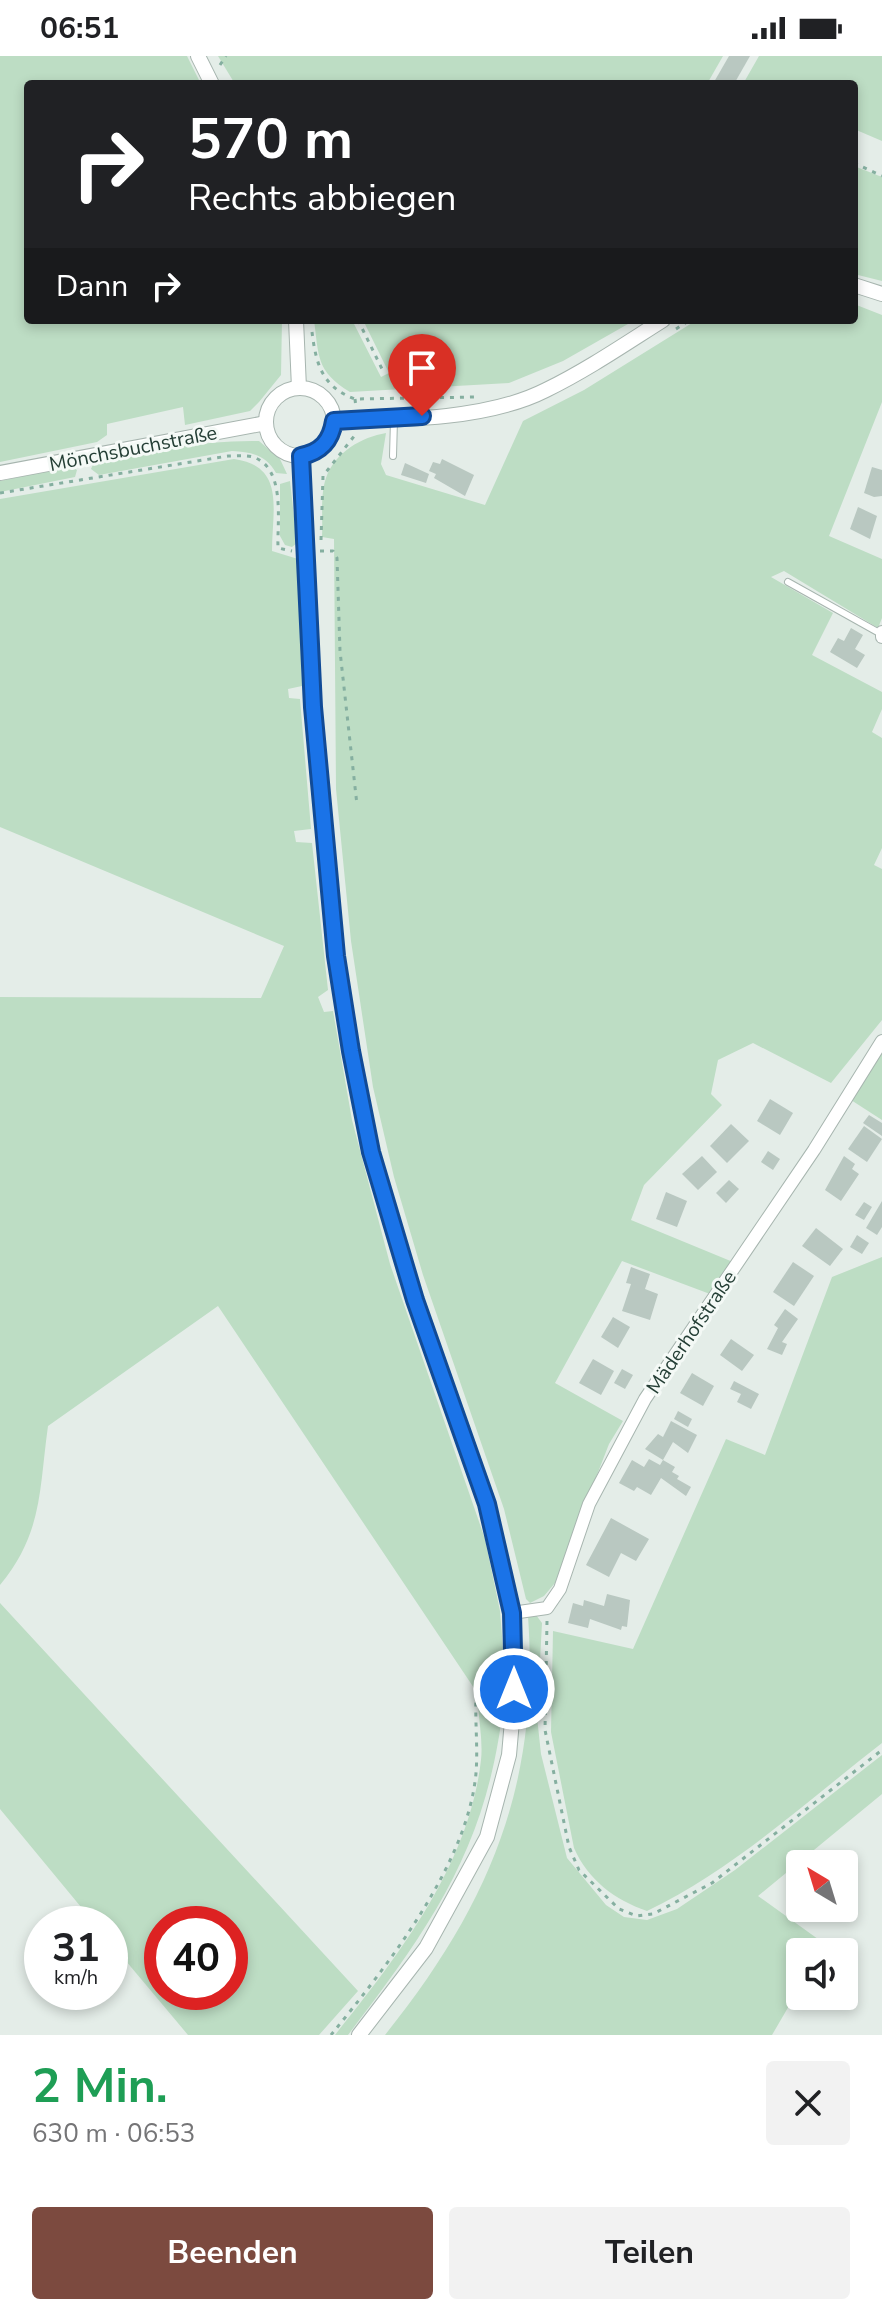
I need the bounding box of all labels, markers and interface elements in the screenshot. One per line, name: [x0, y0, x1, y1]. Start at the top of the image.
text: 06:51: [40, 8, 119, 49]
text: 570 m: [188, 101, 353, 178]
icon: right: [56, 112, 160, 216]
text: Rechts abbiegen: [188, 174, 456, 223]
icon: right: [144, 264, 188, 308]
text: Dann: [56, 266, 128, 307]
pin: [388, 334, 456, 416]
icon: arrive: [400, 346, 444, 390]
street label: Mönchsbuchstraße: [47, 419, 219, 478]
street label: Mäderhofstraße: [640, 1265, 743, 1399]
position arrow: [472, 1647, 556, 1731]
north arrow: [786, 1850, 858, 1922]
map controls: [786, 1850, 858, 2010]
speed limit sign: 40: [144, 1906, 248, 2010]
text: 31: [52, 1921, 100, 1975]
button: sound: [786, 1938, 858, 2010]
text: km/h: [54, 1964, 98, 1991]
text: 2 Min.: [32, 2053, 168, 2119]
button: close: [766, 2061, 850, 2145]
text: 630 m · 06:53: [32, 2116, 195, 2151]
button: Beenden: [32, 2207, 433, 2299]
button: Teilen: [449, 2207, 850, 2299]

